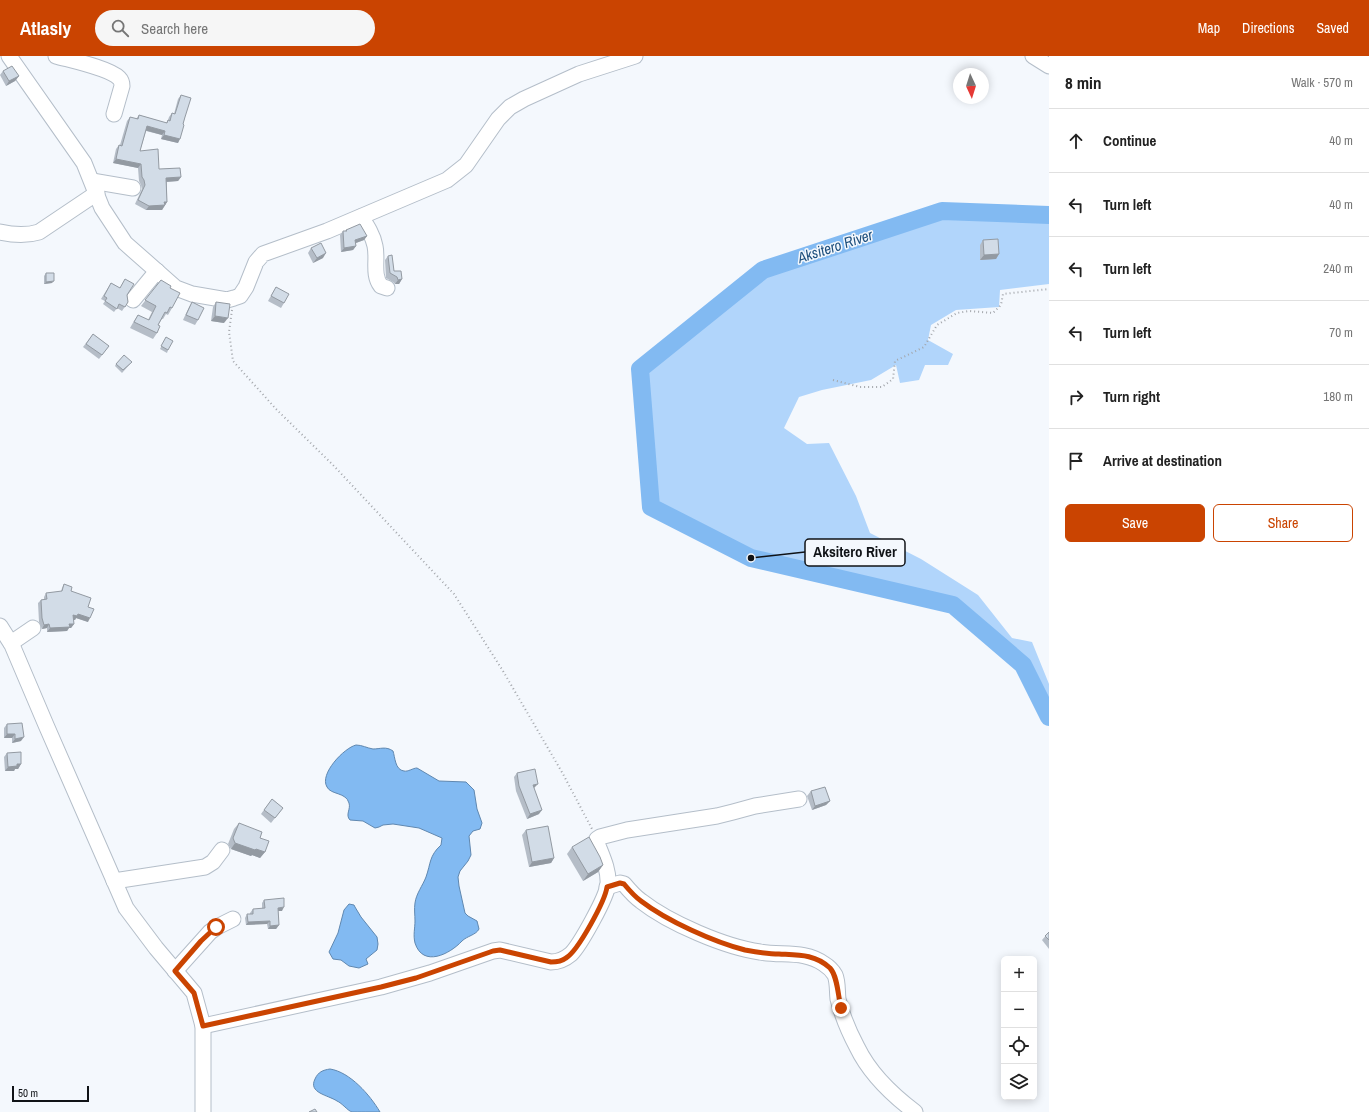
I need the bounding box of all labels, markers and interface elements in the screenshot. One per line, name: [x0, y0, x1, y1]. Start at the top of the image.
search box: [95, 10, 375, 46]
text: Atlasly: [20, 15, 71, 41]
icon: search: [109, 17, 131, 39]
text: Search here: [141, 18, 208, 39]
text: Map: [1198, 19, 1220, 37]
text: Directions: [1242, 19, 1294, 37]
text: Saved: [1316, 19, 1349, 37]
north arrow: [953, 68, 989, 104]
text: 8 min: [1065, 71, 1101, 94]
text: Walk · 570 m: [1291, 74, 1353, 91]
icon: ahead: [1065, 130, 1087, 152]
text: Continue: [1103, 130, 1156, 151]
text: 40 m: [1329, 132, 1353, 149]
icon: left: [1065, 194, 1087, 216]
text: Turn left: [1103, 194, 1151, 215]
text: 40 m: [1329, 196, 1353, 213]
water label: Aksitero River: [794, 224, 876, 268]
icon: left: [1065, 258, 1087, 280]
text: Turn left: [1103, 258, 1151, 279]
text: 240 m: [1323, 260, 1353, 277]
icon: left: [1065, 322, 1087, 344]
text: Turn left: [1103, 322, 1151, 343]
text: 70 m: [1329, 324, 1353, 341]
icon: right: [1065, 386, 1087, 408]
text: Turn right: [1103, 386, 1160, 407]
text: 180 m: [1323, 388, 1353, 405]
icon: arrive: [1065, 450, 1087, 472]
text: Arrive at destination: [1103, 450, 1222, 471]
button: Save: [1065, 504, 1205, 542]
button: Share: [1213, 504, 1353, 542]
callout: Aksitero River: [805, 539, 905, 566]
text: Aksitero River: [813, 541, 897, 562]
route start: [207, 918, 225, 936]
map controls: [1001, 956, 1037, 1100]
button: +: [1001, 956, 1037, 992]
button: −: [1001, 992, 1037, 1028]
route end: [832, 999, 850, 1017]
button: locate: [1001, 1028, 1037, 1064]
button: layers: [1001, 1064, 1037, 1100]
scale bar: [12, 1084, 89, 1103]
text: 50 m: [18, 1086, 38, 1100]

